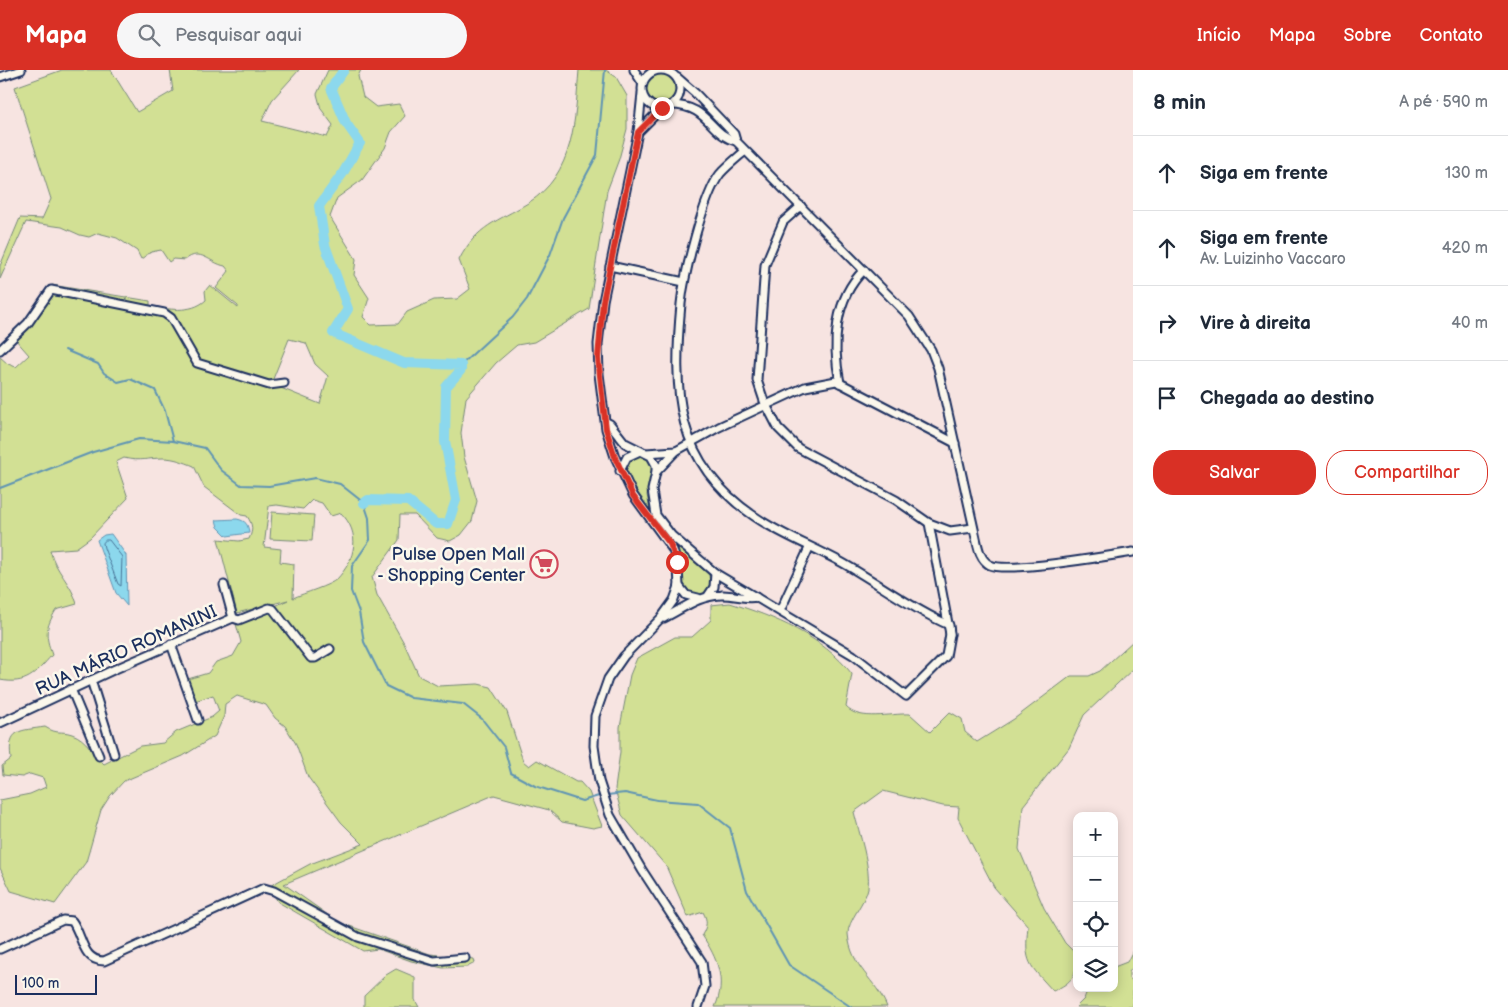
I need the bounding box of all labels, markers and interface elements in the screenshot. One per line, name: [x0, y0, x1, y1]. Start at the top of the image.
search box: [117, 13, 467, 58]
text: Mapa: [25, 21, 87, 50]
icon: search: [135, 21, 163, 49]
text: Pesquisar aqui: [175, 24, 302, 47]
text: Início: [1197, 25, 1241, 46]
text: Mapa: [1269, 25, 1315, 46]
text: Sobre: [1343, 25, 1391, 46]
text: Contato: [1419, 25, 1483, 46]
text: 8 min: [1153, 90, 1206, 115]
text: A pé · 590 m: [1399, 93, 1488, 112]
route end: [651, 97, 674, 120]
icon: ahead: [1153, 159, 1181, 187]
text: Siga em frente: [1200, 162, 1328, 185]
text: 130 m: [1445, 164, 1488, 183]
text: Siga em frente: [1200, 227, 1328, 250]
icon: ahead: [1153, 234, 1181, 262]
text: 420 m: [1442, 239, 1488, 258]
text: Av. Luizinho Vaccaro: [1200, 250, 1346, 269]
icon: right: [1153, 309, 1181, 337]
text: Vire à direita: [1200, 312, 1311, 335]
text: 40 m: [1451, 314, 1488, 333]
icon: arrive: [1153, 384, 1181, 412]
text: Chegada ao destino: [1200, 387, 1374, 410]
button: Salvar: [1153, 450, 1316, 495]
button: Compartilhar: [1326, 450, 1488, 495]
place label: Pulse Open Mall - Shopping Center: [377, 544, 525, 586]
supermarket icon: Pulse Open Mall - Shopping Center: [529, 549, 559, 579]
route start: [666, 551, 689, 574]
street label: RUA MÁRIO ROMANINI: [31, 599, 220, 700]
map controls: [1073, 812, 1118, 992]
button: +: [1073, 812, 1118, 857]
button: −: [1073, 857, 1118, 902]
button: locate: [1073, 902, 1118, 947]
button: layers: [1073, 947, 1118, 992]
scale bar: [15, 972, 98, 995]
text: 100 m: [22, 975, 59, 992]

